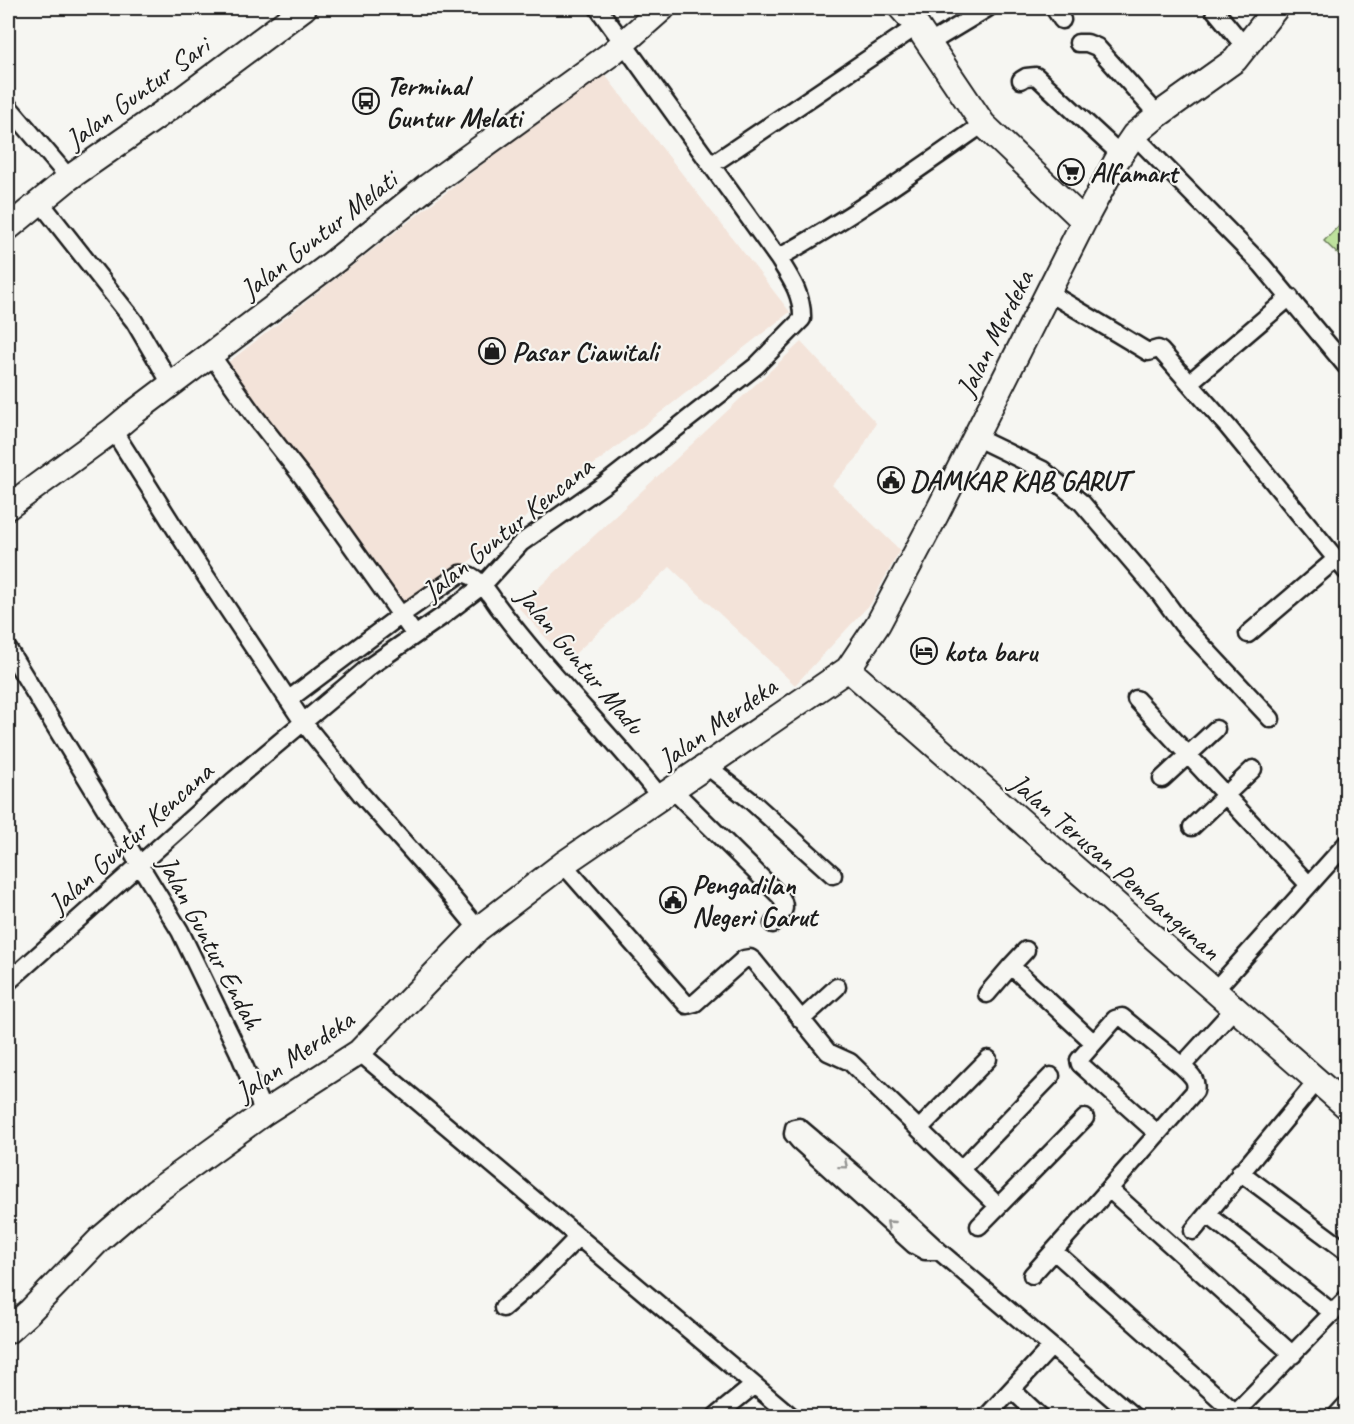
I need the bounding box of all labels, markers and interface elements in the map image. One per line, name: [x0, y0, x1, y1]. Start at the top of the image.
street label: Jalan Guntur Sari: [57, 26, 219, 158]
place label: Terminal Guntur Melati: [386, 68, 525, 135]
bus stop icon: Terminal Guntur Melati: [351, 86, 381, 116]
place label: Alfamart: [1090, 155, 1181, 190]
supermarket icon: Alfamart: [1056, 157, 1086, 187]
street label: Jalan Guntur Melati: [231, 160, 407, 308]
street label: Jalan Merdeka: [947, 263, 1042, 404]
place label: Pasar Ciawitali: [512, 334, 661, 369]
shop icon: Pasar Ciawitali: [477, 336, 507, 366]
street label: Jalan Guntur Kencana: [413, 448, 601, 609]
place label: DAMKAR KAB GARUT: [910, 463, 1135, 498]
public building icon: DAMKAR KAB GARUT: [876, 465, 906, 495]
street label: Jalan Guntur Madu: [507, 578, 654, 743]
place label: kota baru: [944, 634, 1040, 669]
hotel icon: kota baru: [909, 636, 939, 666]
street label: Jalan Merdeka: [650, 668, 785, 777]
street label: Jalan Guntur Kencana: [39, 753, 221, 922]
street label: Jalan Terusan Pembangunan: [1001, 764, 1229, 968]
street label: Jalan Guntur Endah: [149, 848, 272, 1036]
place label: Pengadilan Negeri Garut: [692, 867, 820, 934]
public building icon: Pengadilan Negeri Garut: [658, 885, 688, 915]
street label: Jalan Merdeka: [227, 1001, 362, 1110]
one-way arrow: [837, 1157, 848, 1168]
one-way arrow: [886, 1220, 897, 1231]

